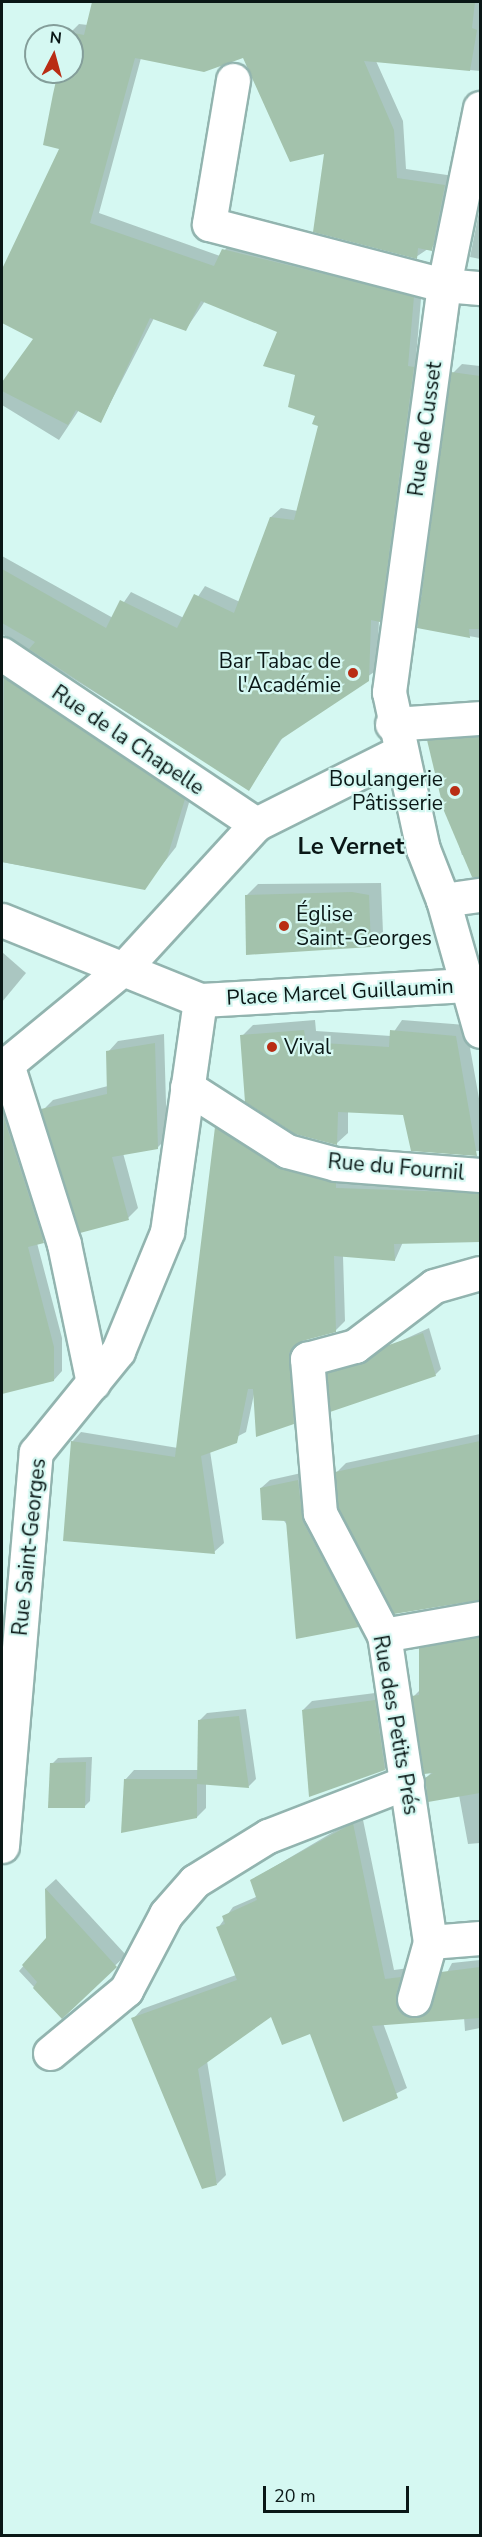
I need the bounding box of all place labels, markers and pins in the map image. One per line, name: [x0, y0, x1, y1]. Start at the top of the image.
place label: Bar Tabac de l'Académie: [219, 648, 341, 698]
marker: Bar Tabac de l'Académie: [346, 666, 360, 680]
place label: Boulangerie Pâtisserie: [329, 766, 443, 816]
marker: Boulangerie Pâtisserie: [448, 784, 462, 798]
place label: Église Saint-Georges: [296, 901, 432, 951]
marker: Église Saint-Georges: [277, 919, 291, 933]
place label: Vival: [284, 1034, 331, 1060]
marker: Vival: [265, 1040, 279, 1054]

